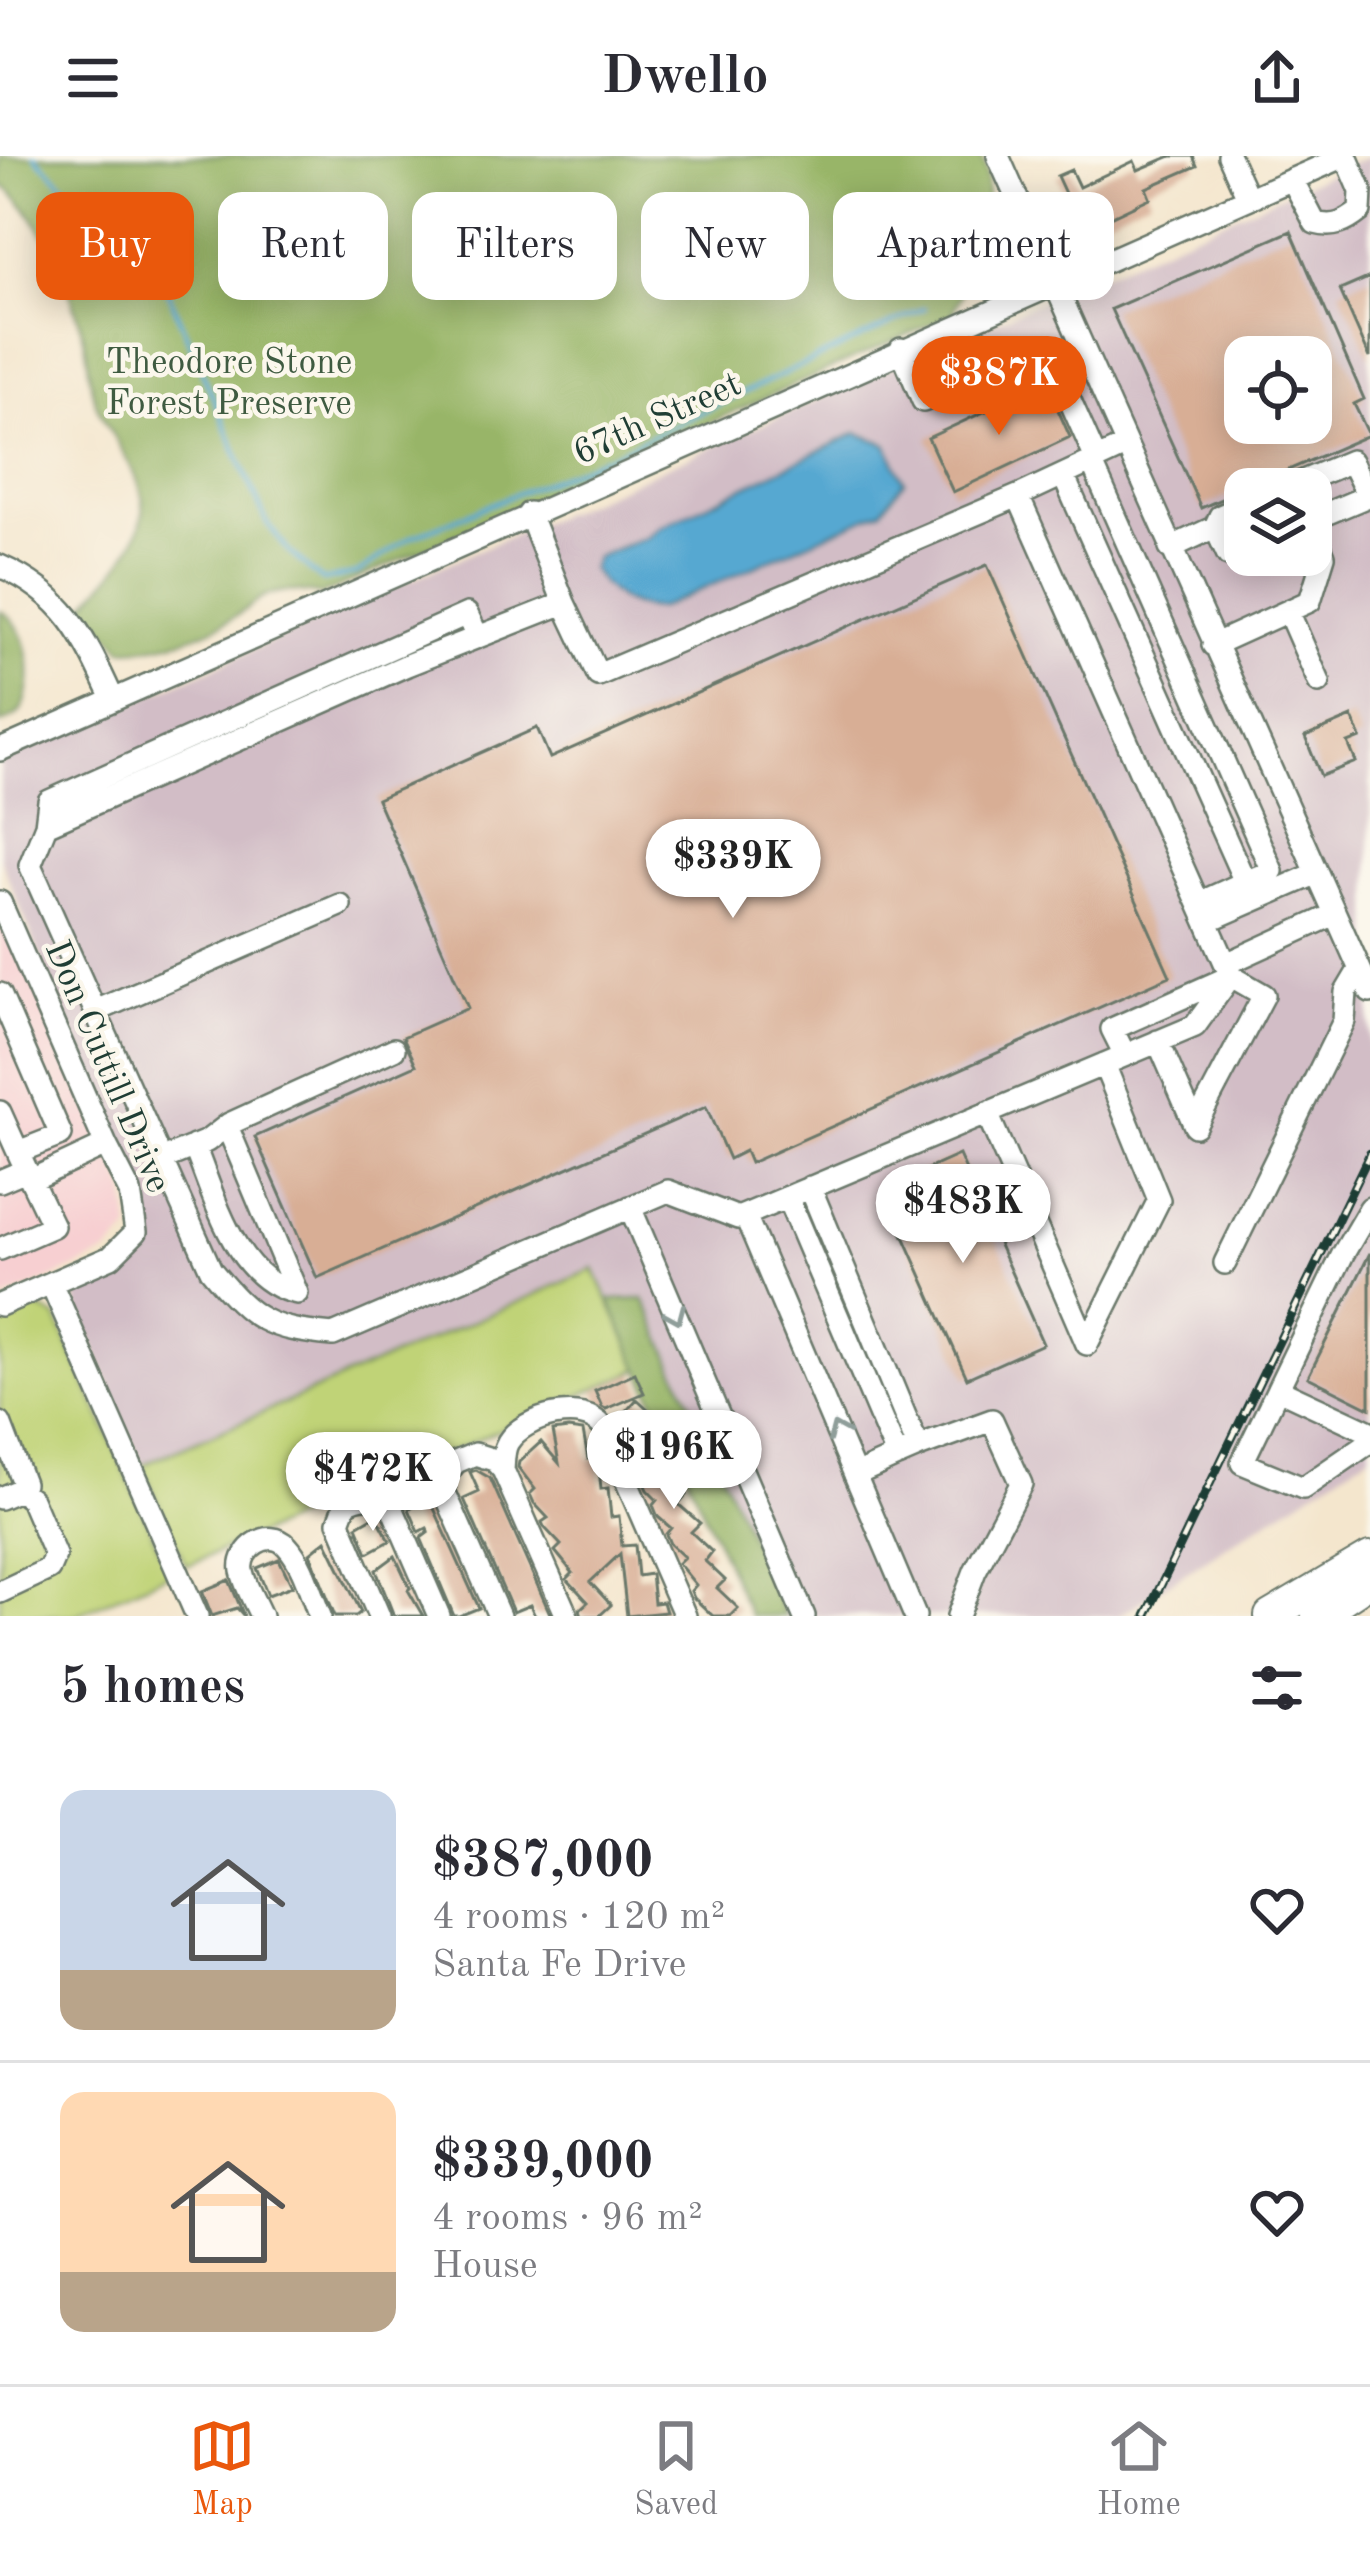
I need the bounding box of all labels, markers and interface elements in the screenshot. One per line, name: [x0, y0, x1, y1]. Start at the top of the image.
icon: menu: [60, 45, 126, 111]
icon: share: [1244, 45, 1310, 111]
text: Dwello: [601, 51, 769, 105]
chip: Buy: [36, 192, 194, 300]
chip: Rent: [218, 192, 388, 300]
chip: Filters: [412, 192, 617, 300]
chip: New: [641, 192, 809, 300]
chip: Apartment: [833, 192, 1114, 300]
pin: $387K: [915, 336, 1083, 438]
map controls: [1224, 336, 1332, 576]
button: locate: [1224, 336, 1332, 444]
park label: Theodore Stone Forest Preserve: [106, 346, 352, 423]
text: $387K: [939, 355, 1059, 394]
street label: 67th Street: [569, 367, 747, 473]
button: layers: [1224, 468, 1332, 576]
pin: $339K: [649, 819, 817, 921]
text: $339K: [673, 838, 793, 877]
street label: Don Cuttill Drive: [37, 936, 175, 1198]
pin: $483K: [879, 1164, 1047, 1266]
text: $483K: [903, 1183, 1023, 1222]
one-way arrow: [662, 1303, 686, 1324]
pin: $196K: [590, 1410, 758, 1512]
one-way arrow: [827, 1422, 851, 1443]
text: $196K: [614, 1429, 734, 1468]
pin: $472K: [289, 1432, 457, 1534]
text: $472K: [313, 1451, 433, 1490]
icon: filters: [1244, 1655, 1310, 1721]
text: 5 homes: [60, 1663, 245, 1714]
text: $387,000: [432, 1837, 653, 1888]
icon: home: [156, 1838, 300, 1982]
icon: heart: [1244, 1877, 1310, 1943]
text: 4 rooms · 120 m²: [432, 1898, 725, 1937]
text: Santa Fe Drive: [432, 1946, 686, 1985]
text: $339,000: [432, 2138, 653, 2189]
icon: home: [156, 2140, 300, 2284]
icon: heart: [1244, 2179, 1310, 2245]
text: 4 rooms · 96 m²: [432, 2199, 703, 2238]
text: House: [432, 2247, 538, 2286]
tab: Map: [189, 2413, 255, 2526]
tab: Saved: [634, 2413, 718, 2526]
tab: Home: [1097, 2413, 1181, 2526]

